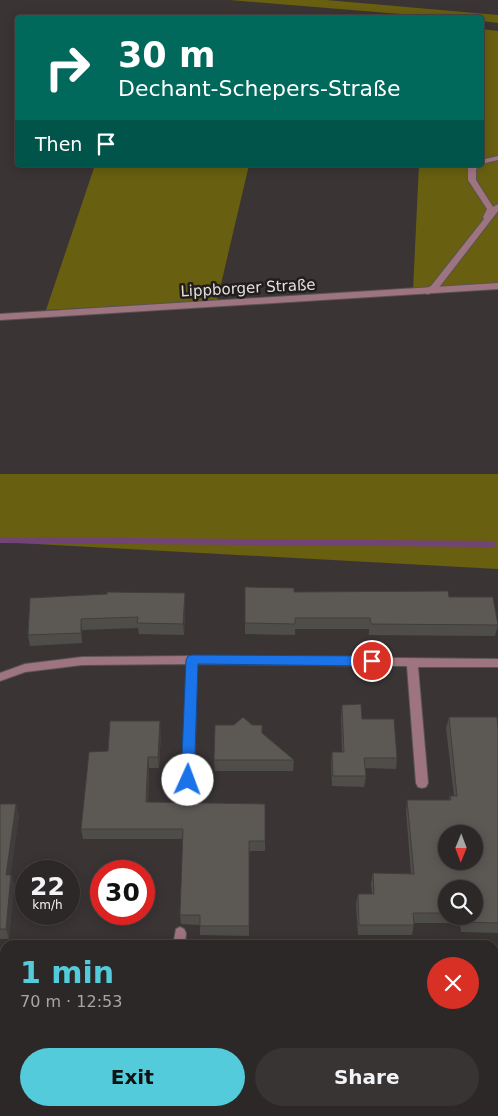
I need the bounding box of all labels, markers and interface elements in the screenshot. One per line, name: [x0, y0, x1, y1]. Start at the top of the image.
icon: right: [35, 35, 100, 100]
text: 30 m: [118, 35, 215, 75]
text: Dechant-Schepers-Straße: [118, 76, 401, 101]
icon: arrive: [92, 130, 120, 158]
text: Then: [35, 133, 82, 155]
street label: Lippborger Straße: [180, 275, 316, 301]
pin: [351, 640, 393, 682]
icon: arrive: [358, 647, 386, 675]
position arrow: [161, 753, 213, 805]
north arrow: [438, 825, 482, 870]
map controls: [438, 825, 483, 925]
speed limit sign: 30: [90, 860, 155, 925]
text: 22: [30, 872, 65, 901]
button: search: [438, 880, 483, 925]
text: km/h: [32, 898, 63, 912]
text: 1 min: [20, 955, 114, 990]
button: close: [427, 957, 479, 1009]
text: 70 m · 12:53: [20, 992, 122, 1011]
button: Exit: [20, 1048, 245, 1106]
button: Share: [255, 1048, 479, 1106]

